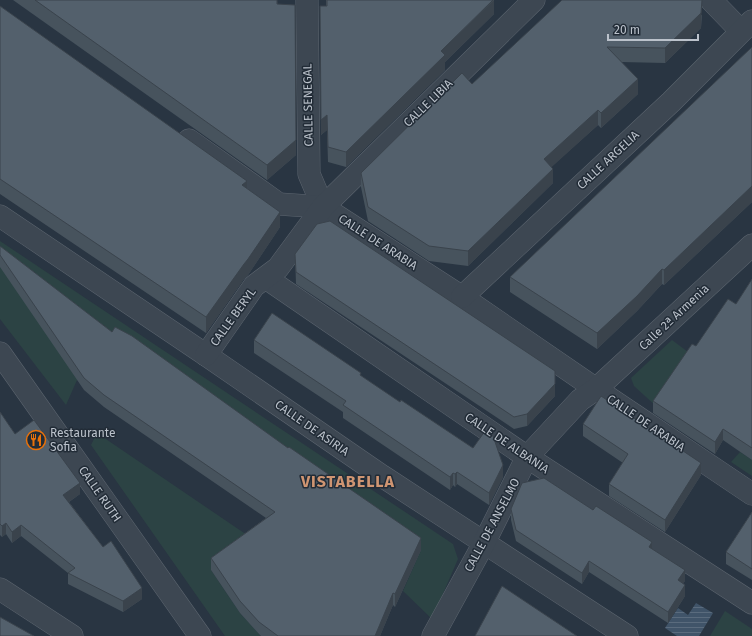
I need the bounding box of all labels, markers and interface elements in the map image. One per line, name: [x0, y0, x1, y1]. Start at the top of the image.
scale bar: [608, 16, 698, 42]
text: 20 m: [614, 23, 640, 37]
street label: CALLE SENEGAL: [300, 63, 316, 147]
street label: CALLE LIBIA: [401, 76, 455, 130]
street label: CALLE ARGELIA: [574, 128, 642, 192]
street label: CALLE DE ARABIA: [336, 211, 420, 273]
street label: Calle 2ª Armenia: [636, 281, 712, 353]
street label: CALLE BERYL: [207, 285, 259, 349]
street label: CALLE DE ARABIA: [604, 392, 688, 454]
street label: CALLE DE ASIRIA: [272, 397, 352, 459]
street label: CALLE DE ALBANIA: [462, 410, 552, 476]
place label: Restaurante Sofia: [50, 426, 115, 454]
restaurant icon: Restaurante Sofia: [25, 429, 47, 451]
street label: CALLE RUTH: [76, 464, 124, 524]
district label: VISTABELLA: [300, 472, 395, 491]
street label: CALLE DE ANSELMO: [461, 476, 523, 574]

